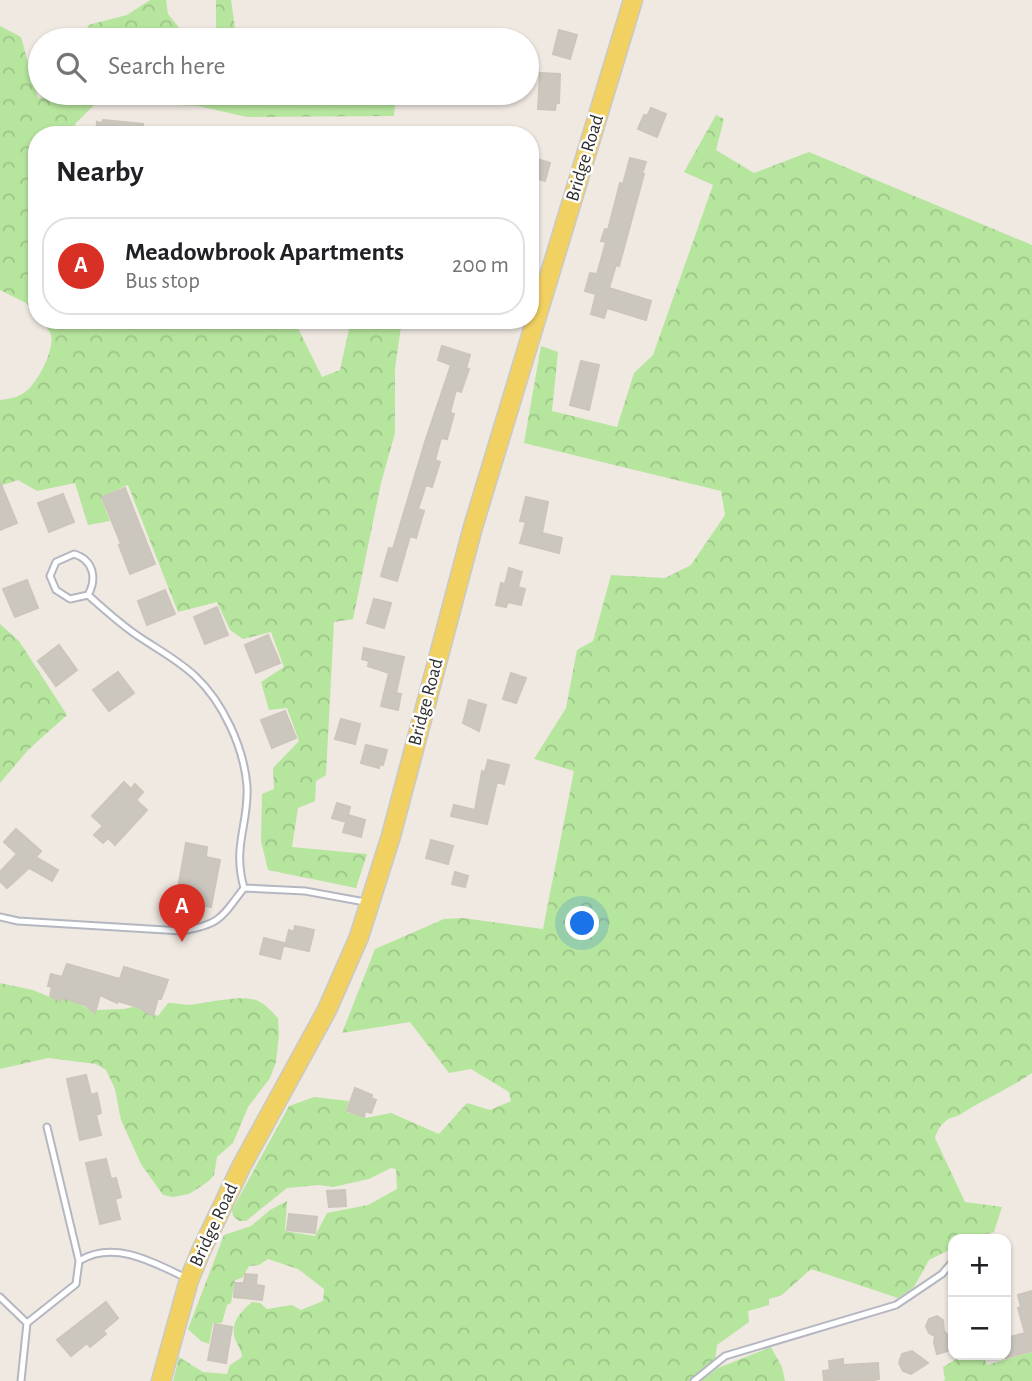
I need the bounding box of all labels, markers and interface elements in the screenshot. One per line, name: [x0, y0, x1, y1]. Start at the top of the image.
search box: [28, 28, 539, 105]
icon: search: [52, 48, 90, 86]
text: Search here: [108, 53, 226, 79]
street label: Bridge Road: [563, 112, 607, 204]
text: Nearby: [56, 157, 144, 187]
text: Meadowbrook Apartments: [125, 239, 404, 265]
text: A: [74, 254, 88, 277]
text: 200 m: [452, 254, 509, 277]
text: Bus stop: [125, 270, 200, 293]
street label: Bridge Road: [405, 656, 447, 748]
pin: A: [159, 884, 205, 942]
your location: [565, 906, 599, 940]
street label: Bridge Road: [186, 1180, 242, 1270]
map controls: [948, 1234, 1011, 1360]
button: +: [948, 1234, 1011, 1297]
button: −: [948, 1297, 1011, 1360]

